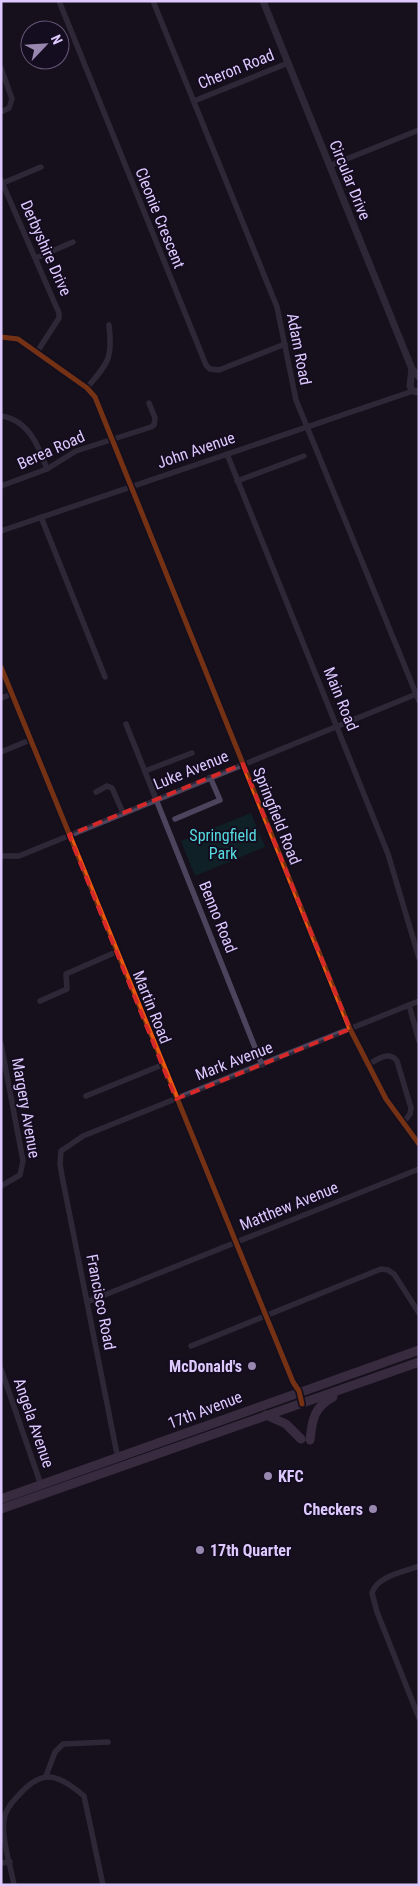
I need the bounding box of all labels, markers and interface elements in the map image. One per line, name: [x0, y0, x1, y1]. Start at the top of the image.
north arrow: [20, 20, 70, 70]
text: N: [48, 32, 66, 47]
street label: Cheron Road: [195, 45, 277, 93]
street label: Circular Drive: [325, 137, 375, 223]
street label: Cleonie Crescent: [131, 165, 189, 271]
street label: Derbyshire Drive: [16, 197, 76, 299]
street label: Adam Road: [283, 312, 315, 386]
street label: Berea Road: [14, 427, 88, 473]
street label: John Avenue: [155, 428, 237, 472]
street label: Main Road: [320, 664, 362, 734]
street label: Luke Avenue: [151, 746, 231, 794]
street label: Springfield Road: [249, 765, 305, 867]
park label: Springfield Park: [189, 826, 257, 863]
street label: Benno Road: [195, 878, 241, 956]
street label: Martin Road: [129, 968, 175, 1046]
street label: Mark Avenue: [193, 1038, 275, 1084]
street label: Margery Avenue: [8, 1056, 44, 1160]
street label: Matthew Avenue: [237, 1178, 341, 1234]
street label: Francisco Road: [82, 1253, 120, 1351]
place label: McDonald's: [169, 1357, 242, 1376]
marker: McDonald's: [246, 1360, 258, 1372]
street label: Angela Avenue: [10, 1376, 58, 1470]
street label: 17th Avenue: [165, 1387, 245, 1433]
place label: KFC: [278, 1467, 304, 1486]
marker: KFC: [262, 1470, 274, 1482]
place label: Checkers: [303, 1500, 363, 1519]
marker: Checkers: [367, 1503, 379, 1515]
place label: 17th Quarter: [210, 1541, 291, 1560]
marker: 17th Quarter: [194, 1544, 206, 1556]

